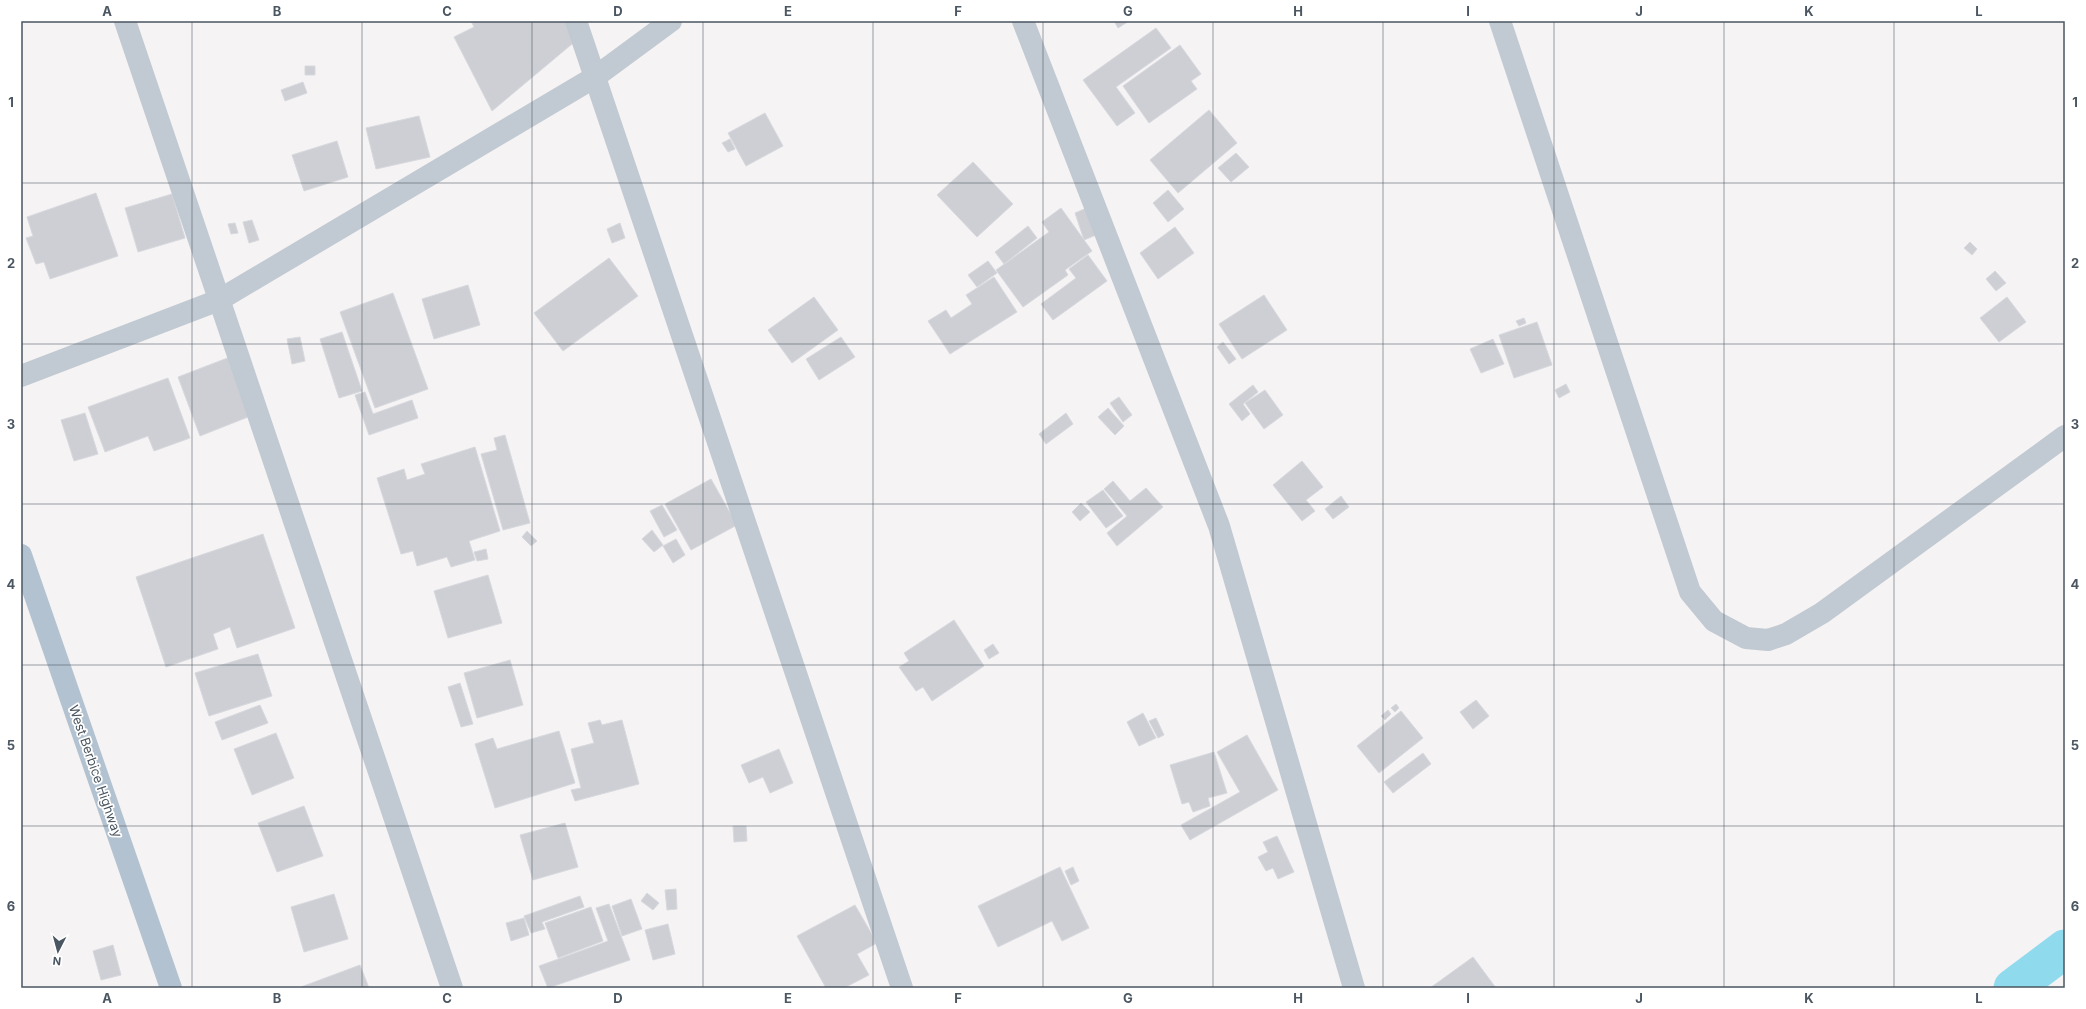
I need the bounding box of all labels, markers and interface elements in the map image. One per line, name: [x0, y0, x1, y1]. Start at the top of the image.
text: A: [102, 3, 112, 19]
text: B: [273, 3, 282, 19]
text: C: [442, 3, 452, 19]
text: D: [613, 3, 623, 19]
text: E: [784, 3, 792, 19]
text: F: [954, 3, 962, 19]
text: G: [1123, 3, 1133, 19]
text: H: [1293, 3, 1303, 19]
text: I: [1466, 3, 1470, 19]
text: J: [1635, 3, 1643, 19]
text: K: [1804, 3, 1814, 19]
text: L: [1975, 3, 1983, 19]
text: 1: [8, 94, 14, 110]
text: 1: [2072, 94, 2078, 110]
text: 2: [7, 255, 15, 271]
text: 2: [2071, 255, 2079, 271]
text: 3: [7, 416, 15, 432]
text: 3: [2071, 416, 2079, 432]
text: 4: [7, 576, 16, 592]
text: 4: [2071, 576, 2080, 592]
street label: West Berbice Highway: [66, 703, 126, 839]
text: 5: [7, 737, 15, 753]
text: 5: [2071, 737, 2079, 753]
text: 6: [7, 898, 15, 914]
text: 6: [2071, 898, 2079, 914]
north arrow: [38, 931, 78, 971]
text: N: [52, 954, 62, 968]
text: A: [102, 990, 112, 1006]
text: B: [273, 990, 282, 1006]
text: C: [442, 990, 452, 1006]
text: D: [613, 990, 623, 1006]
text: E: [784, 990, 792, 1006]
text: F: [954, 990, 962, 1006]
text: G: [1123, 990, 1133, 1006]
text: H: [1293, 990, 1303, 1006]
text: I: [1466, 990, 1470, 1006]
text: J: [1635, 990, 1643, 1006]
text: K: [1804, 990, 1814, 1006]
text: L: [1975, 990, 1983, 1006]

